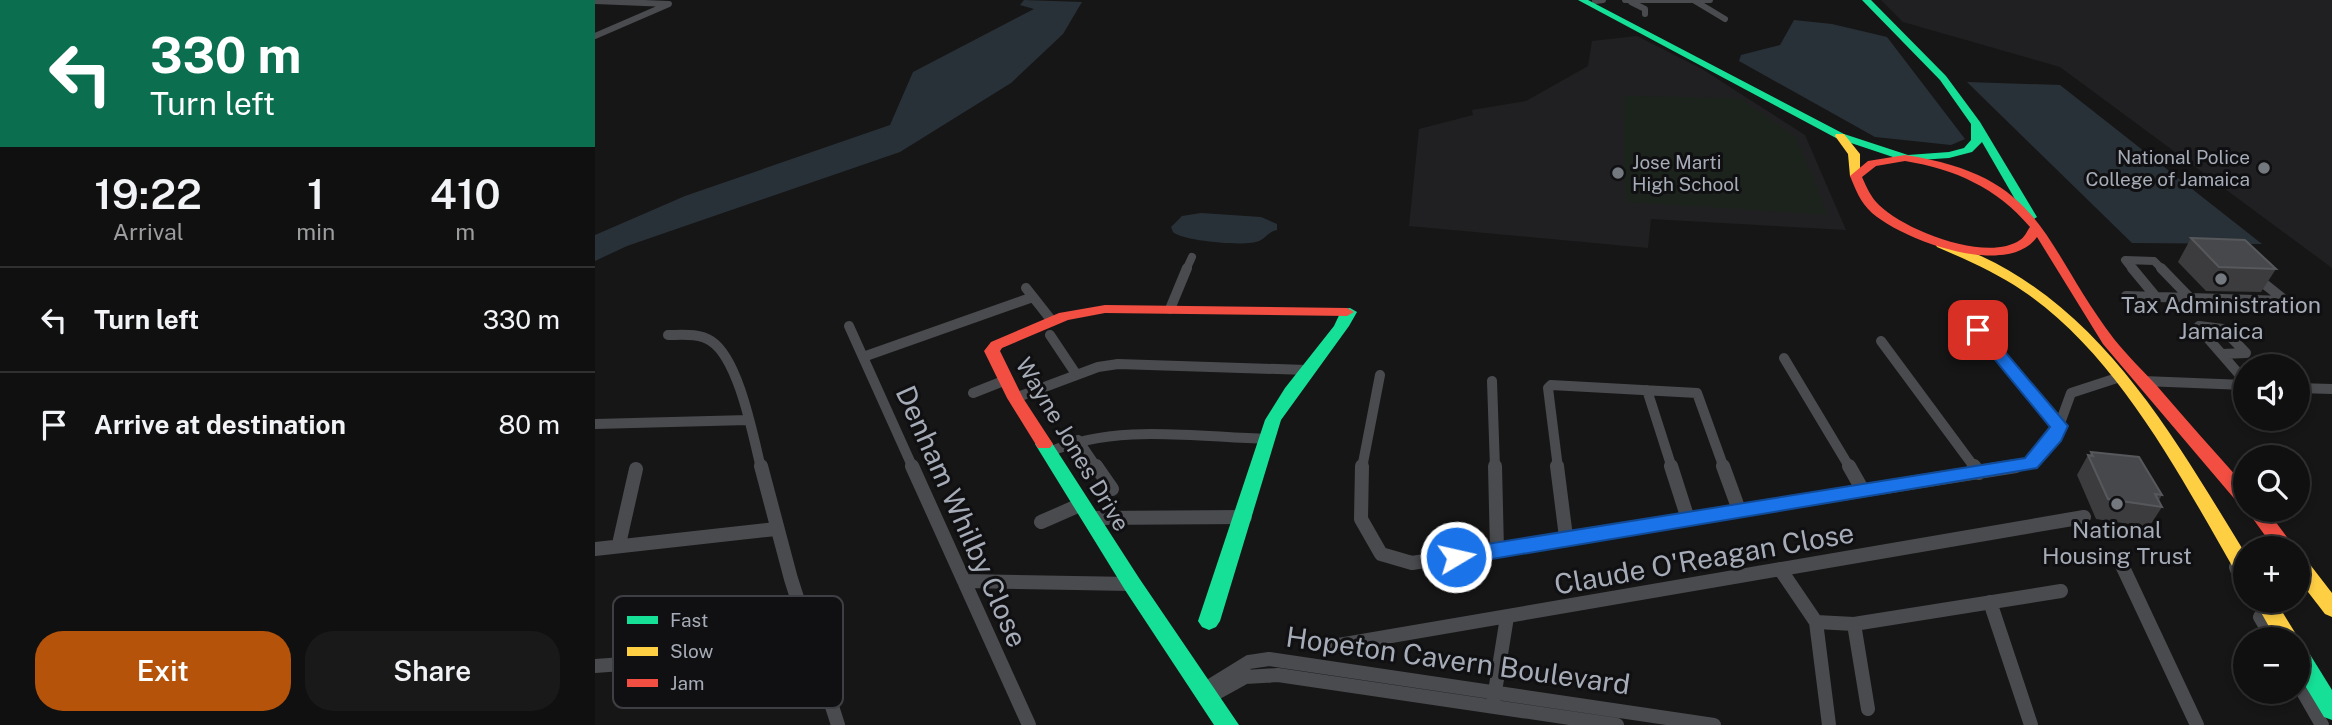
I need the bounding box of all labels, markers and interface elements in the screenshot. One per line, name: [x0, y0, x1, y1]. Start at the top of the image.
text: 330 m: [150, 26, 301, 84]
icon: left: [35, 28, 126, 119]
text: Turn left: [150, 85, 275, 122]
place label: National Police College of Jamaica: [2086, 146, 2250, 190]
place label: Jose Marti High School: [1632, 151, 1740, 195]
marker: National Police College of Jamaica: [2256, 160, 2272, 176]
marker: Jose Marti High School: [1610, 165, 1626, 181]
text: 19:22: [94, 169, 202, 218]
text: 1: [307, 169, 325, 218]
text: 410: [430, 169, 501, 218]
text: Arrival: [113, 218, 184, 245]
text: min: [296, 218, 335, 245]
text: m: [455, 218, 475, 245]
marker: Tax Administration Jamaica: [2213, 271, 2229, 287]
place label: Tax Administration Jamaica: [2121, 291, 2321, 344]
pin: [1948, 300, 2008, 360]
icon: left: [35, 301, 73, 339]
text: Turn left: [94, 304, 199, 335]
text: 330 m: [483, 304, 560, 335]
icon: arrive: [1959, 311, 1997, 349]
street label: Wayne Jones Drive: [1011, 352, 1135, 536]
map controls: [2233, 354, 2310, 704]
button: sound: [2233, 354, 2310, 431]
street label: Denham Whilby Close: [889, 380, 1035, 652]
icon: arrive: [35, 406, 73, 444]
text: Arrive at destination: [94, 409, 346, 440]
text: 80 m: [499, 409, 560, 440]
button: search: [2233, 445, 2310, 522]
marker: National Housing Trust: [2109, 496, 2125, 512]
street label: Claude O'Reagan Close: [1551, 515, 1857, 601]
place label: National Housing Trust: [2042, 516, 2192, 569]
position arrow: [1419, 520, 1493, 594]
button: +: [2233, 536, 2310, 613]
legend: [613, 596, 843, 708]
text: Fast: [670, 609, 708, 631]
street label: Hopeton Cavern Boulevard: [1284, 620, 1632, 700]
button: −: [2233, 627, 2310, 704]
button: Exit: [35, 631, 291, 711]
button: Share: [305, 631, 560, 711]
text: Slow: [670, 640, 714, 662]
text: Jam: [670, 672, 704, 694]

